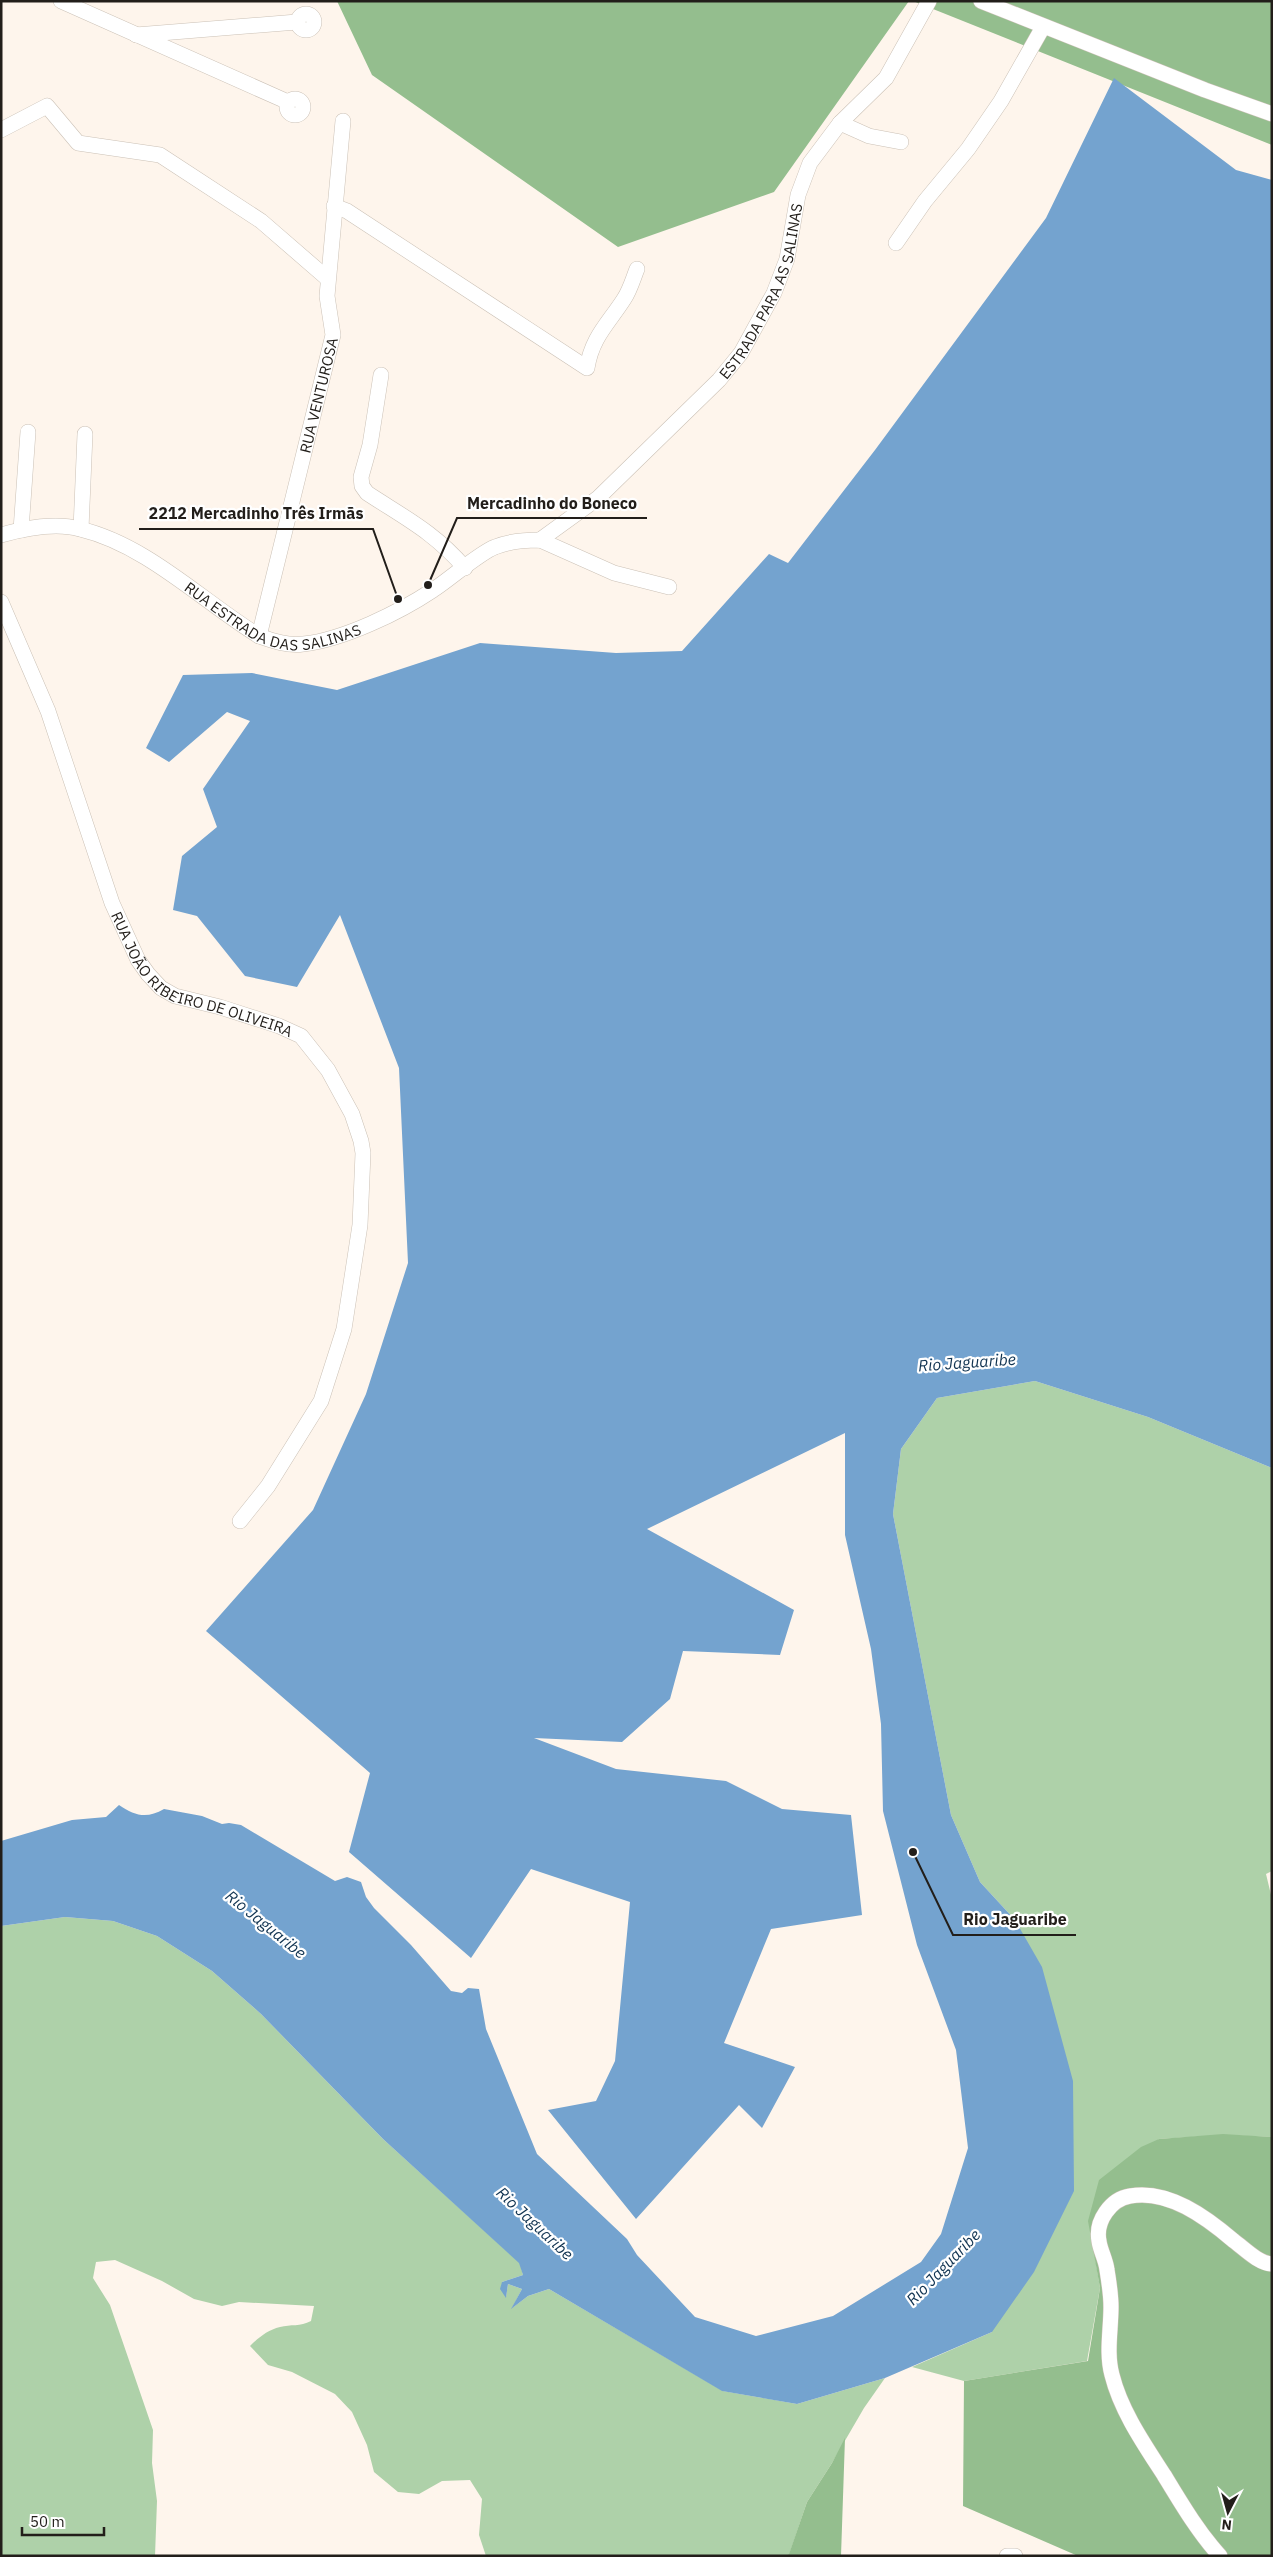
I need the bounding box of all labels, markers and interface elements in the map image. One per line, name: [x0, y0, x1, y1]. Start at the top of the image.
street label: ESTRADA PARA AS SALINAS: [714, 202, 806, 382]
street label: RUA VENTUROSA: [295, 335, 342, 455]
callout: Mercadinho do Boneco: [457, 487, 647, 518]
text: Mercadinho do Boneco: [467, 493, 637, 513]
callout: 2212 Mercadinho Três Irmãs: [139, 498, 373, 529]
text: 2212 Mercadinho Três Irmãs: [149, 503, 363, 523]
street label: RUA ESTRADA DAS SALINAS: [181, 577, 364, 654]
street label: RUA JOÃO RIBEIRO DE OLIVEIRA: [108, 908, 296, 1041]
water label: Rio Jaguaribe: [917, 1349, 1017, 1375]
water label: Rio Jaguaribe: [222, 1885, 310, 1963]
callout: Rio Jaguaribe: [953, 1904, 1076, 1935]
text: Rio Jaguaribe: [963, 1909, 1067, 1929]
water label: Rio Jaguaribe: [492, 2182, 578, 2264]
water label: Rio Jaguaribe: [902, 2225, 984, 2309]
north arrow: [1203, 2487, 1253, 2537]
scale bar: [22, 2504, 105, 2536]
text: 50 m: [30, 2512, 65, 2531]
text: N: [1221, 2515, 1233, 2534]

